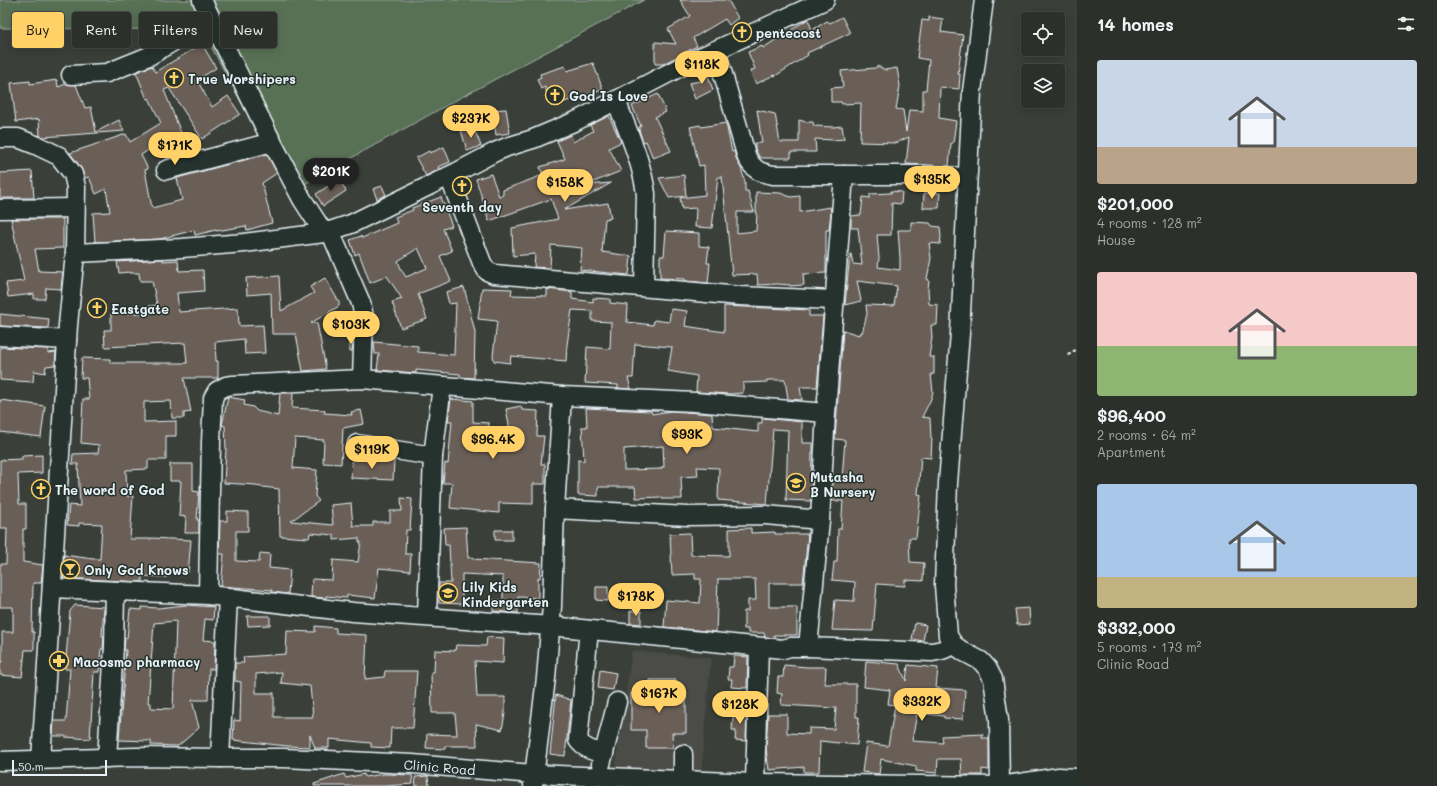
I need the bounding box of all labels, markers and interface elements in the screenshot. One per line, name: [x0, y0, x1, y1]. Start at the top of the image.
chip: Buy: [12, 12, 64, 48]
chip: Rent: [72, 12, 131, 48]
chip: Filters: [139, 12, 212, 48]
chip: New: [220, 12, 277, 48]
map controls: [1021, 12, 1065, 108]
button: locate: [1021, 12, 1065, 56]
text: 14 homes: [1097, 13, 1174, 35]
icon: filters: [1395, 13, 1417, 35]
church icon: pentecost: [731, 21, 753, 43]
place label: pentecost: [756, 24, 821, 41]
pin: $118K: [674, 51, 730, 85]
text: $118K: [684, 55, 720, 72]
button: layers: [1021, 64, 1065, 108]
church icon: True Worshipers: [163, 67, 185, 89]
place label: True Worshipers: [188, 70, 296, 87]
church icon: God Is Love: [544, 84, 566, 106]
icon: home: [1221, 86, 1293, 158]
place label: God Is Love: [569, 87, 648, 104]
pin: $237K: [443, 105, 499, 139]
text: $237K: [452, 109, 490, 126]
pin: $171K: [147, 132, 203, 166]
text: $171K: [157, 136, 193, 153]
pin: $201K: [303, 158, 359, 192]
text: $201K: [312, 162, 350, 179]
pin: $135K: [904, 166, 960, 200]
pin: $158K: [537, 169, 593, 203]
text: $135K: [913, 170, 951, 187]
text: $158K: [546, 173, 584, 190]
church icon: Seventh day: [451, 175, 473, 197]
text: $201,000: [1097, 192, 1173, 214]
place label: Seventh day: [422, 198, 502, 216]
text: 4 rooms · 128 m²: [1097, 214, 1202, 231]
text: House: [1097, 231, 1135, 248]
church icon: Eastgate: [86, 297, 108, 319]
icon: home: [1221, 298, 1293, 370]
place label: Eastgate: [111, 300, 169, 317]
pin: $103K: [323, 311, 379, 345]
text: $103K: [332, 315, 370, 332]
text: $96,400: [1097, 404, 1166, 426]
pin: $93K: [663, 421, 711, 455]
text: $93K: [671, 425, 703, 442]
pin: $96.4K: [460, 426, 526, 460]
text: 2 rooms · 64 m²: [1097, 426, 1196, 443]
text: $96.4K: [471, 430, 515, 447]
pin: $119K: [344, 436, 400, 470]
text: $119K: [354, 440, 390, 457]
text: Apartment: [1097, 443, 1166, 460]
place label: Mutasha B Nursery: [810, 468, 876, 501]
school or university icon: Mutasha B Nursery: [785, 472, 807, 494]
church icon: The word of God: [30, 478, 52, 500]
place label: The word of God: [55, 481, 165, 498]
icon: home: [1221, 510, 1293, 582]
bar icon: Only God Knows: [59, 558, 81, 580]
place label: Only God Knows: [84, 561, 189, 579]
place label: Lily Kids Kindergarten: [462, 578, 549, 610]
school or university icon: Lily Kids Kindergarten: [437, 582, 459, 604]
pin: $178K: [608, 583, 664, 617]
text: $178K: [617, 587, 655, 604]
text: $332,000: [1097, 616, 1175, 638]
text: 5 rooms · 173 m²: [1097, 638, 1201, 655]
pharmacy icon: Macosmo pharmacy: [48, 650, 70, 672]
place label: Macosmo pharmacy: [73, 653, 200, 671]
text: Clinic Road: [1097, 655, 1169, 672]
pin: $167K: [631, 680, 687, 714]
text: $167K: [640, 684, 678, 701]
pin: $332K: [894, 688, 950, 722]
pin: $128K: [712, 691, 768, 725]
text: $332K: [902, 692, 942, 709]
text: $128K: [721, 695, 759, 712]
street label: Clinic Road: [403, 755, 476, 778]
scale bar: [12, 758, 107, 777]
text: 50 m: [18, 759, 44, 774]

